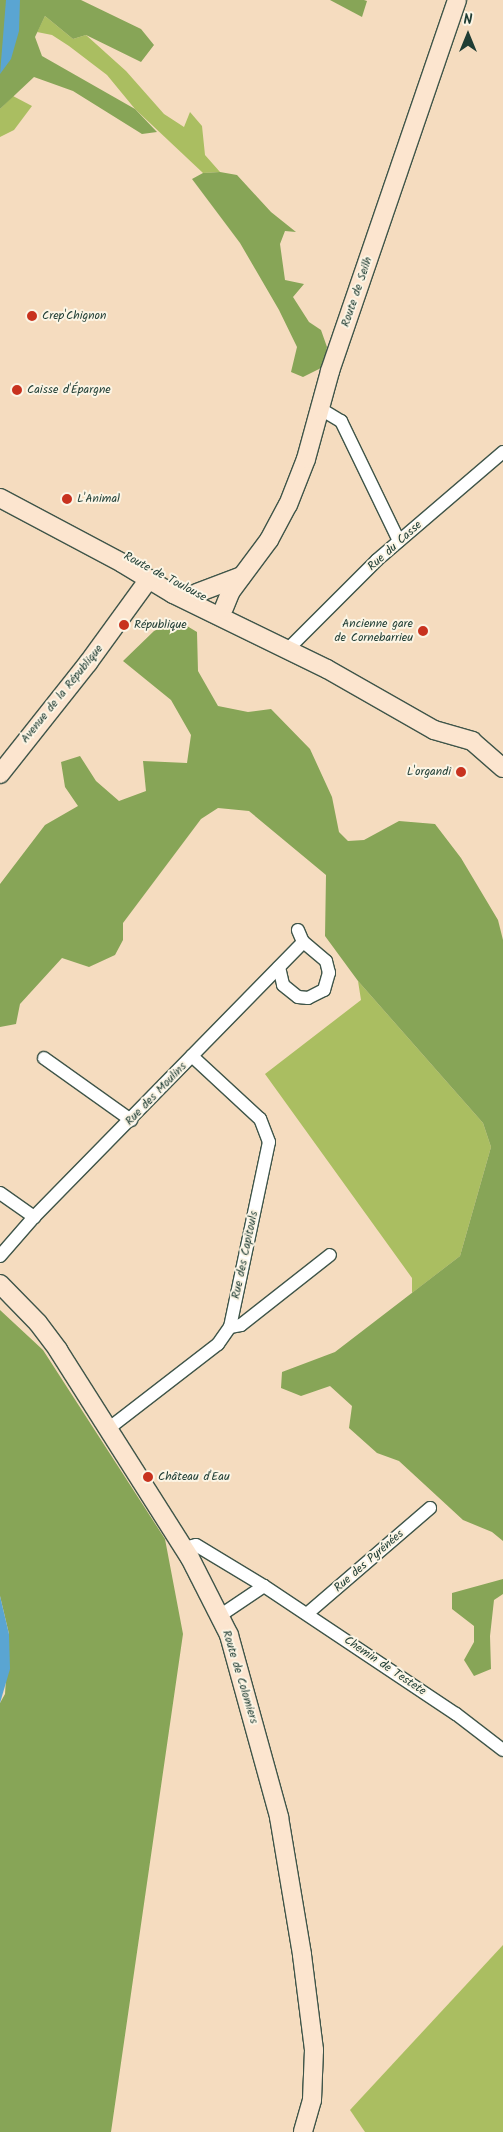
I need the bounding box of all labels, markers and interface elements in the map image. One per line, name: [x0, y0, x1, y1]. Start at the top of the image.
text: N: [464, 9, 472, 31]
north arrow: [443, 10, 493, 60]
street label: Route de Seilh: [338, 255, 376, 329]
place label: Crep'Chignon: [42, 309, 106, 323]
marker: Crep'Chignon: [26, 310, 38, 322]
place label: Caisse d'Épargne: [27, 383, 111, 397]
marker: Caisse d'Épargne: [11, 384, 23, 396]
place label: L'Animal: [77, 492, 120, 506]
marker: L'Animal: [61, 493, 73, 505]
street label: Rue du Casse: [365, 518, 425, 574]
street label: Route de Toulouse: [121, 549, 209, 605]
place label: Ancienne gare de Cornebarrieu: [335, 617, 413, 645]
place label: République: [134, 618, 187, 632]
marker: République: [118, 619, 130, 631]
marker: Ancienne gare de Cornebarrieu: [417, 625, 429, 637]
street label: Avenue de la République: [18, 642, 106, 746]
place label: L'organdi: [407, 765, 451, 779]
marker: L'organdi: [455, 766, 467, 778]
street label: Rue des Moulins: [122, 1059, 190, 1129]
street label: Rue des Capitouls: [229, 1210, 261, 1300]
place label: Château d'Eau: [158, 1470, 230, 1484]
marker: Château d'Eau: [142, 1471, 154, 1483]
street label: Rue des Pyrénées: [331, 1527, 407, 1595]
street label: Route de Colomiers: [219, 1628, 261, 1726]
street label: Chemin de Testete: [341, 1633, 429, 1699]

